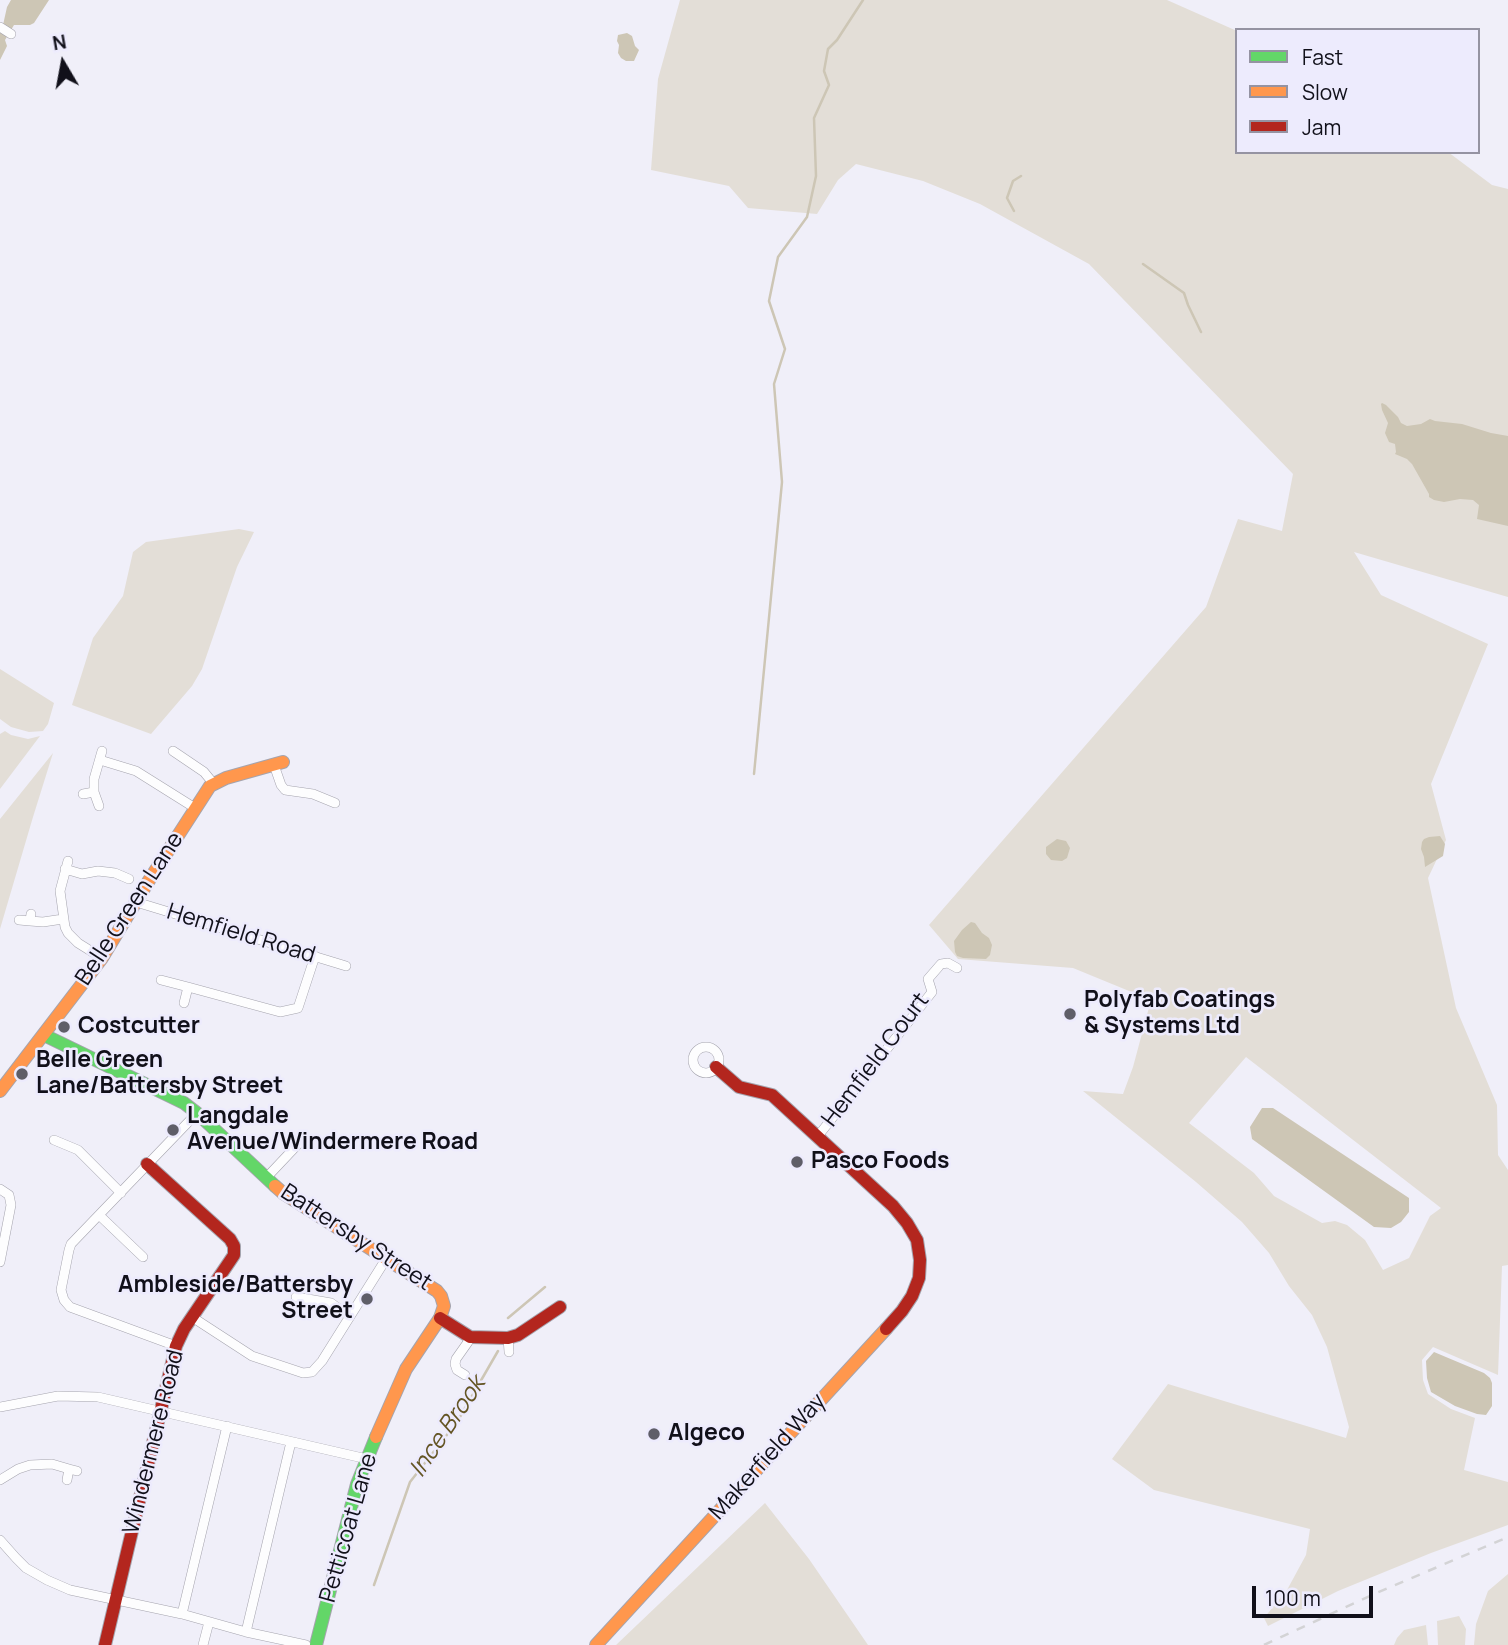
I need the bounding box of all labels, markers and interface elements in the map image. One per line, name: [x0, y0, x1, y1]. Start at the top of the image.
north arrow: [28, 28, 98, 98]
text: N: [50, 28, 68, 56]
legend: [1235, 28, 1480, 154]
text: Fast: [1302, 43, 1343, 71]
text: Slow: [1302, 78, 1348, 106]
text: Jam: [1302, 113, 1341, 141]
street label: Belle Green Lane: [70, 827, 190, 991]
street label: Hemfield Road: [163, 898, 319, 970]
place label: Polyfab Coatings & Systems Ltd: [1084, 987, 1275, 1041]
street label: Hemfield Court: [817, 988, 935, 1132]
marker: Polyfab Coatings & Systems Ltd: [1062, 1006, 1078, 1022]
place label: Costcutter: [78, 1013, 200, 1041]
marker: Costcutter: [56, 1019, 72, 1035]
place label: Belle Green Lane/Battersby Street: [36, 1047, 283, 1101]
marker: Belle Green Lane/Battersby Street: [14, 1066, 30, 1082]
place label: Langdale Avenue/Windermere Road: [187, 1103, 478, 1157]
marker: Langdale Avenue/Windermere Road: [165, 1122, 181, 1138]
place label: Pasco Foods: [811, 1148, 950, 1176]
marker: Pasco Foods: [789, 1154, 805, 1170]
street label: Battersby Street: [275, 1179, 437, 1297]
place label: Ambleside/Battersby Street: [118, 1272, 353, 1326]
marker: Ambleside/Battersby Street: [359, 1291, 375, 1307]
street label: Windermere Road: [118, 1347, 190, 1537]
water label: Ince Brook: [404, 1371, 492, 1483]
street label: Makerfield Way: [704, 1388, 832, 1526]
place label: Algeco: [668, 1420, 745, 1448]
marker: Algeco: [646, 1426, 662, 1442]
street label: Petticoat Lane: [315, 1450, 383, 1606]
scale bar: [1256, 1572, 1377, 1616]
text: 100 m: [1265, 1584, 1321, 1612]

